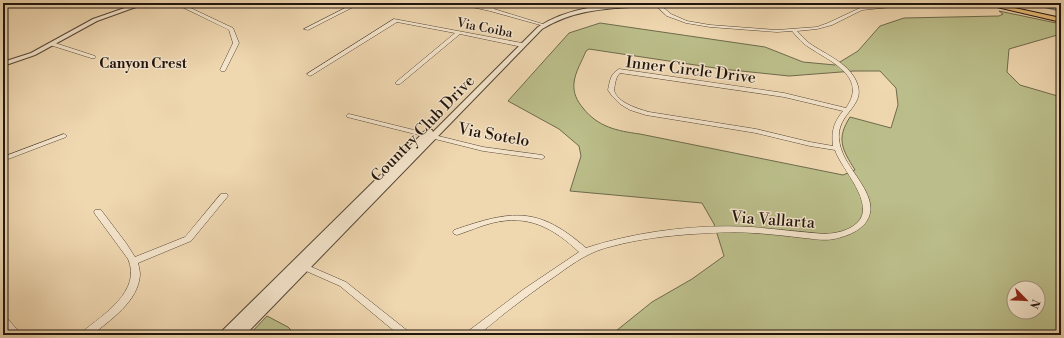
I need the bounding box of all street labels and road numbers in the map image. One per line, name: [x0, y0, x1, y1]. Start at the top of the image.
street label: Via Coiba: [455, 15, 515, 41]
street label: Inner Circle Drive: [625, 52, 757, 88]
street label: Country Club Drive: [367, 71, 479, 186]
street label: Via Sotelo: [455, 119, 531, 151]
street label: Via Vallarta: [729, 207, 817, 233]

